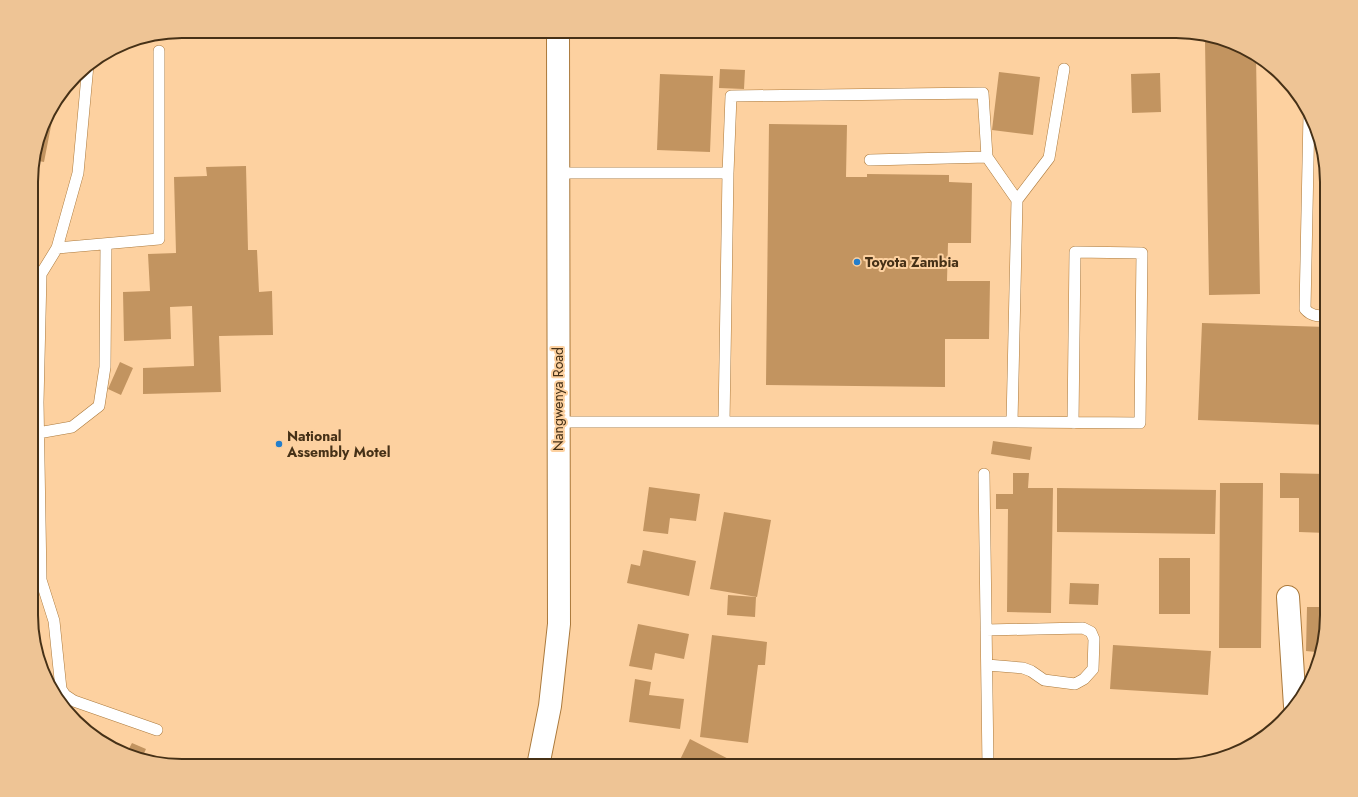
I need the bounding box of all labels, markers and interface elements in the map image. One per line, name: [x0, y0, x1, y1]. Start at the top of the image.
place label: Toyota Zambia: [865, 252, 959, 272]
marker: Toyota Zambia: [852, 257, 862, 267]
street label: Nangwenya Road: [548, 347, 568, 451]
place label: National Assembly Motel: [286, 426, 390, 462]
marker: National Assembly Motel: [274, 439, 284, 449]

